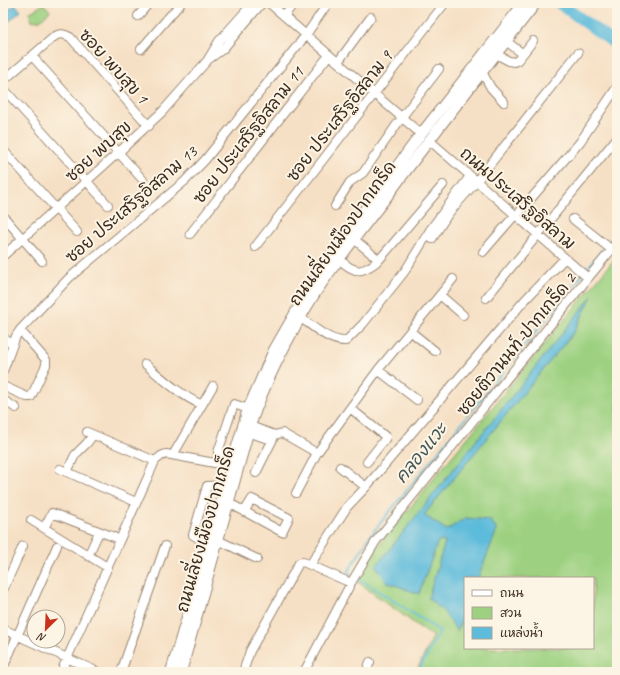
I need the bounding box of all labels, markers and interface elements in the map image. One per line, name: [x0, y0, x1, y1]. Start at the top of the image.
street label: ซอย พบสุข 1: [73, 25, 154, 110]
street label: ซอย ประเสริฐอิสลาม 9: [282, 46, 399, 186]
street label: ซอย ประเสริฐอิสลาม 11: [188, 62, 310, 209]
street label: ซอย พบสุข: [61, 116, 137, 188]
street label: ซอย ประเสริฐอิสลาม 13: [61, 141, 203, 268]
street label: ถนนประเสริฐอิสลาม: [455, 143, 580, 255]
street label: ถนนเลี่ยงเมืองปากเกร็ด: [280, 154, 400, 310]
street label: ซอยติวานนท์-ปากเกร็ด 2: [451, 267, 581, 420]
water label: คลองแวะ: [390, 417, 453, 488]
street label: ถนนเลี่ยงเมืองปากเกร็ด: [167, 442, 239, 615]
legend: [464, 577, 594, 649]
text: ถนน: [500, 585, 524, 601]
text: สวน: [500, 605, 521, 621]
north arrow: [26, 609, 66, 649]
text: แหล่งน้ำ: [500, 622, 543, 641]
text: N: [34, 629, 48, 646]

